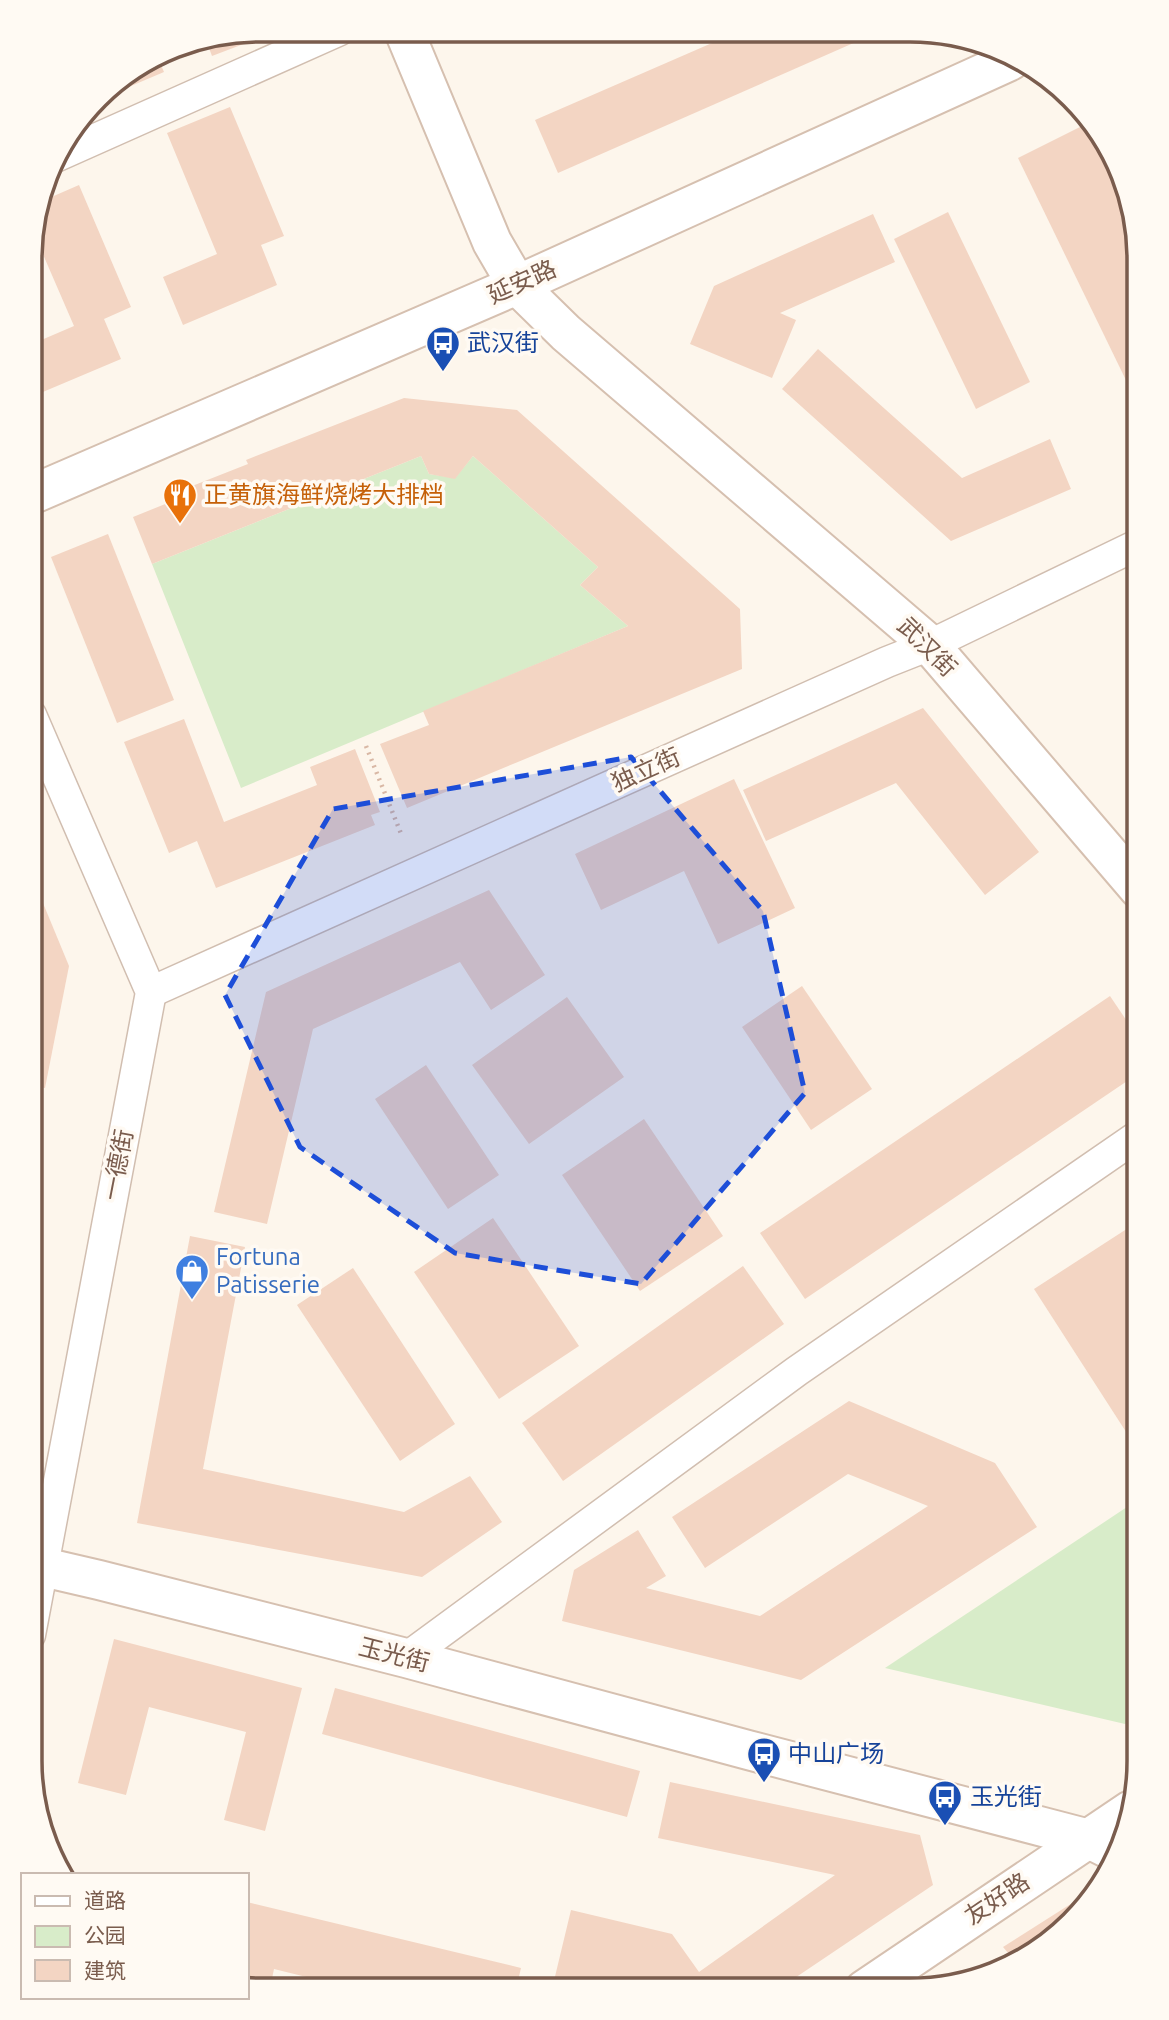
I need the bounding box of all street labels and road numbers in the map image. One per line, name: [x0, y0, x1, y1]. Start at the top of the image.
street label: 延安路: [483, 255, 560, 309]
street label: 武汉街: [892, 612, 962, 682]
street label: 独立街: [607, 743, 684, 797]
street label: 一德街: [97, 1127, 138, 1203]
street label: 玉光街: [356, 1633, 432, 1676]
street label: 友好路: [959, 1867, 1034, 1930]

